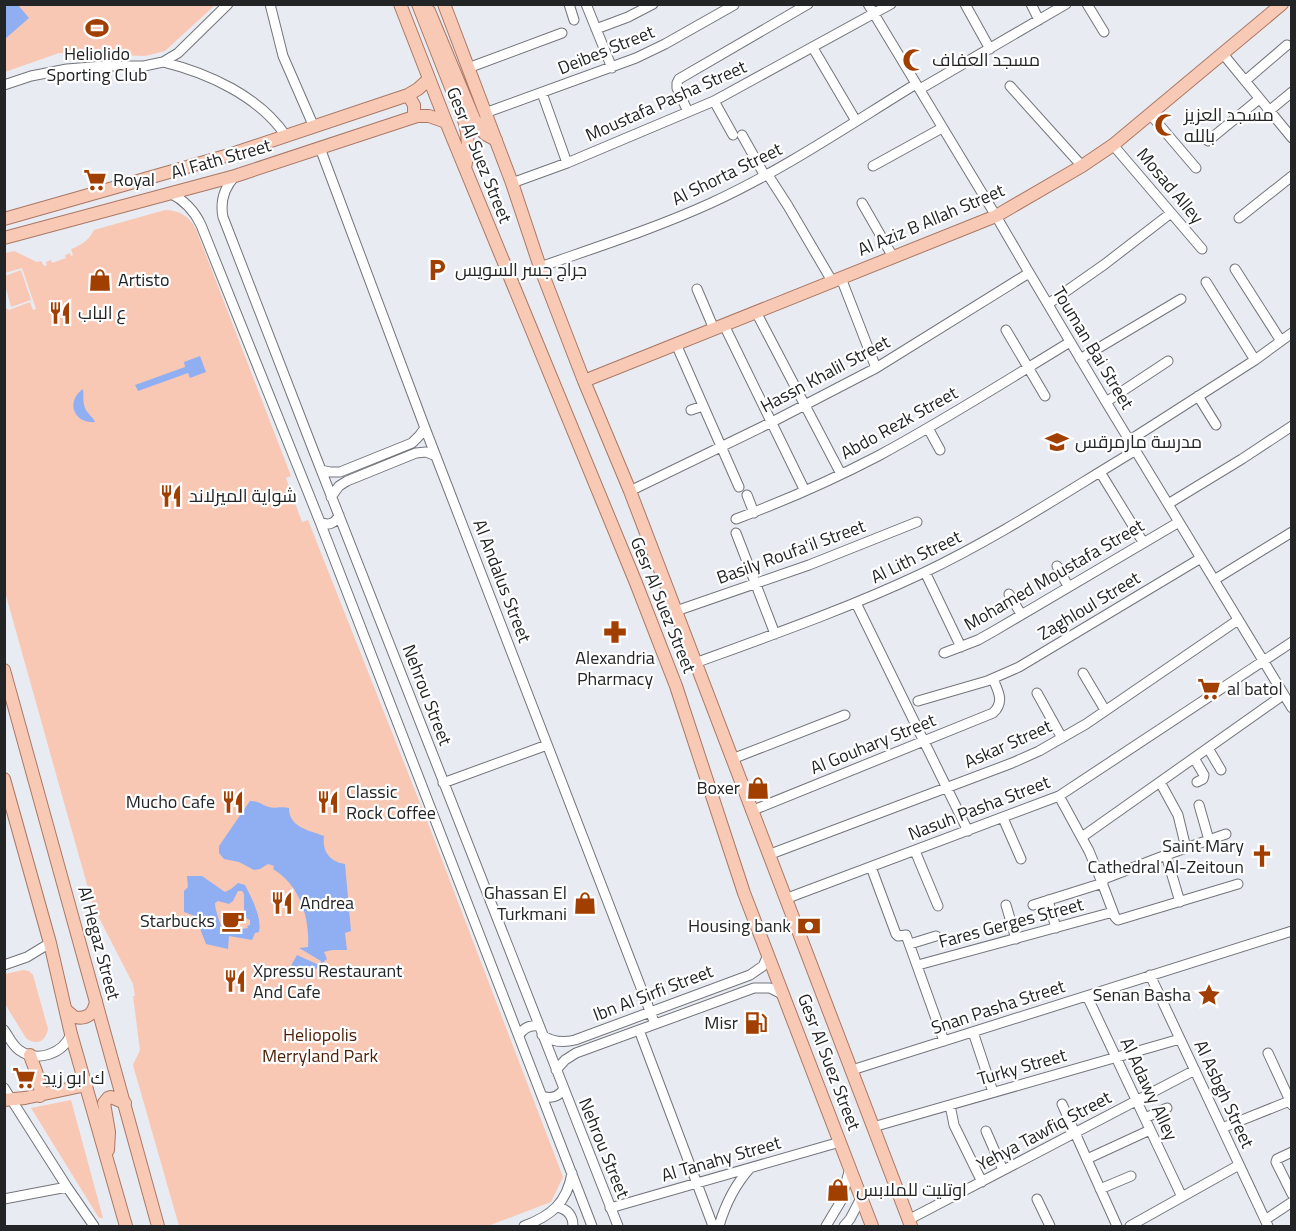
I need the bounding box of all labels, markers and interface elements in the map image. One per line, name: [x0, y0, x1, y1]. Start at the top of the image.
sports icon: Heliolido Sporting Club: [84, 15, 110, 41]
street label: Deibes Street: [553, 18, 659, 81]
place label: Heliolido Sporting Club: [46, 40, 148, 88]
place label: مسجد العفاف: [932, 46, 1040, 73]
mosque icon: مسجد العفاف: [901, 47, 927, 73]
street label: Moustafa Pasha Street: [581, 53, 751, 148]
street label: Gesr Al Suez Street: [440, 83, 519, 228]
place label: مسجد العزيز بالله: [1183, 101, 1274, 149]
mosque icon: مسجد العزيز بالله: [1153, 112, 1179, 138]
street label: Al Fath Street: [168, 131, 275, 186]
street label: Al Shorta Street: [667, 135, 787, 212]
street label: Mosad Alley: [1130, 142, 1211, 230]
place label: Royal: [113, 166, 155, 193]
supermarket icon: Royal: [82, 167, 108, 193]
street label: Al Aziz B Allah Street: [853, 176, 1009, 263]
place label: جراج جسر السويس: [455, 256, 587, 283]
parking icon: جراج جسر السويس: [424, 257, 450, 283]
place label: Artisto: [118, 266, 169, 293]
shop icon: Artisto: [87, 267, 113, 293]
street label: Touman Bai Street: [1046, 281, 1141, 415]
place label: ع الباب: [78, 299, 127, 326]
restaurant icon: ع الباب: [47, 300, 73, 326]
street label: Hassn Khalil Street: [755, 328, 895, 419]
street label: Abdo Rezk Street: [835, 379, 963, 466]
place label: مدرسة مارمرقس: [1075, 428, 1202, 455]
school or university icon: مدرسة مارمرقس: [1044, 429, 1070, 455]
place label: شواية الميرلاند: [189, 482, 297, 509]
restaurant icon: شواية الميرلاند: [158, 483, 184, 509]
street label: Basily Roufa'il Street: [713, 512, 870, 591]
street label: Mohamed Moustafa Street: [959, 512, 1149, 637]
street label: Al Andalus Street: [467, 515, 539, 647]
street label: Al Lith Street: [866, 523, 966, 590]
street label: Gesr Al Suez Street: [624, 533, 703, 678]
street label: Zaghloul Street: [1032, 564, 1146, 647]
pharmacy icon: Alexandria Pharmacy: [602, 619, 628, 645]
street label: Nehrou Street: [396, 640, 459, 750]
place label: Alexandria Pharmacy: [575, 644, 655, 692]
place label: al batol: [1227, 675, 1283, 702]
supermarket icon: al batol: [1196, 676, 1222, 702]
street label: Al Gouhary Street: [806, 706, 940, 781]
street label: Askar Street: [960, 712, 1057, 775]
street label: Nasuh Pasha Street: [904, 768, 1054, 847]
place label: Boxer: [696, 774, 740, 801]
shop icon: Boxer: [745, 775, 771, 801]
place label: Classic Rock Coffee: [346, 778, 436, 826]
place label: Mucho Cafe: [126, 788, 215, 815]
restaurant icon: Mucho Cafe: [220, 789, 246, 815]
restaurant icon: Classic Rock Coffee: [315, 789, 341, 815]
place label: Saint Mary Cathedral Al-Zeitoun: [1087, 832, 1244, 880]
church icon: Saint Mary Cathedral Al-Zeitoun: [1249, 843, 1275, 869]
place label: Ghassan El Turkmani: [484, 879, 567, 927]
street label: Al Hegaz Street: [71, 883, 128, 1003]
place label: Andrea: [300, 889, 354, 916]
restaurant icon: Andrea: [269, 890, 295, 916]
shop icon: Ghassan El Turkmani: [572, 890, 598, 916]
street label: Fares Gerges Street: [936, 890, 1087, 955]
place label: Starbucks: [140, 907, 215, 934]
cafe icon: Starbucks: [220, 908, 246, 934]
place label: Housing bank: [688, 912, 791, 939]
bank icon: Housing bank: [796, 913, 822, 939]
place label: Xpressu Restaurant And Cafe: [253, 957, 403, 1005]
street label: Ibn Al Sirfi Street: [589, 957, 717, 1028]
restaurant icon: Xpressu Restaurant And Cafe: [222, 968, 248, 994]
street label: Snan Pasha Street: [928, 972, 1069, 1041]
place label: Senan Basha: [1093, 981, 1191, 1008]
place icon: Senan Basha: [1196, 982, 1222, 1008]
street label: Gesr Al Suez Street: [791, 990, 868, 1135]
place label: Misr: [704, 1009, 738, 1036]
fuel station icon: Misr: [743, 1010, 769, 1036]
park label: Heliopolis Merryland Park: [262, 1021, 378, 1069]
street label: Al Adawy Alley: [1114, 1033, 1185, 1145]
street label: Al Asbgh Street: [1188, 1035, 1262, 1153]
street label: Turky Street: [974, 1041, 1070, 1092]
place label: ك ابو زيد: [42, 1064, 105, 1091]
supermarket icon: ك ابو زيد: [11, 1065, 37, 1091]
street label: Yehya Tawfiq Street: [972, 1083, 1116, 1177]
street label: Nehrou Street: [572, 1093, 637, 1203]
street label: Al Tanahy Street: [658, 1128, 784, 1188]
place label: اوتليت للملابس: [856, 1176, 967, 1203]
shop icon: اوتليت للملابس: [825, 1177, 851, 1203]

